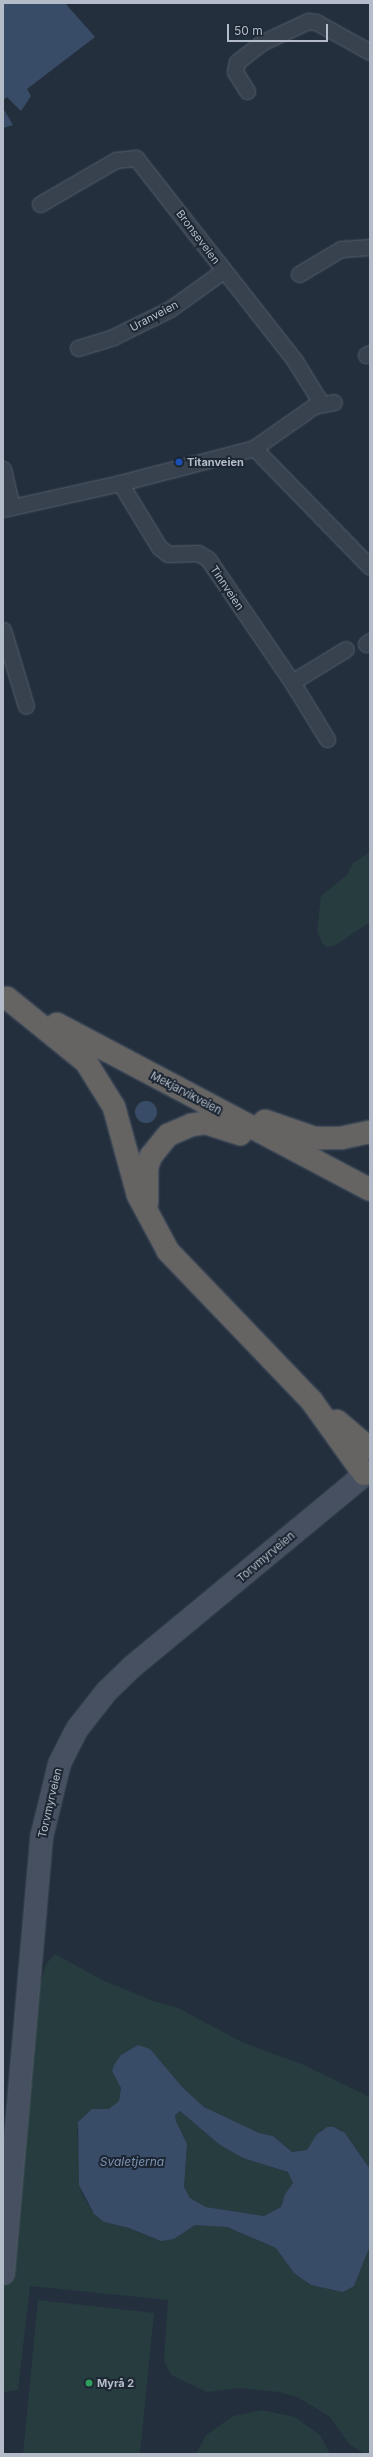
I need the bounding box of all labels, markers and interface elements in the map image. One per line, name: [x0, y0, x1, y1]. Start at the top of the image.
scale bar: [229, 16, 330, 42]
text: 50 m: [234, 23, 263, 38]
street label: Bronseveien: [173, 207, 223, 267]
street label: Uranveien: [128, 298, 180, 334]
place label: Titanveien: [187, 455, 244, 469]
marker: Titanveien: [174, 457, 184, 467]
street label: Tinnveien: [207, 563, 247, 613]
street label: Mekjarvikveien: [148, 1069, 224, 1117]
street label: Torvmyrveien: [234, 1529, 298, 1585]
street label: Torvmyrveien: [36, 1767, 64, 1839]
water label: Svaletjerna: [100, 2155, 164, 2169]
place label: Myrå 2: [97, 2376, 134, 2390]
marker: Myrå 2: [84, 2378, 94, 2388]

